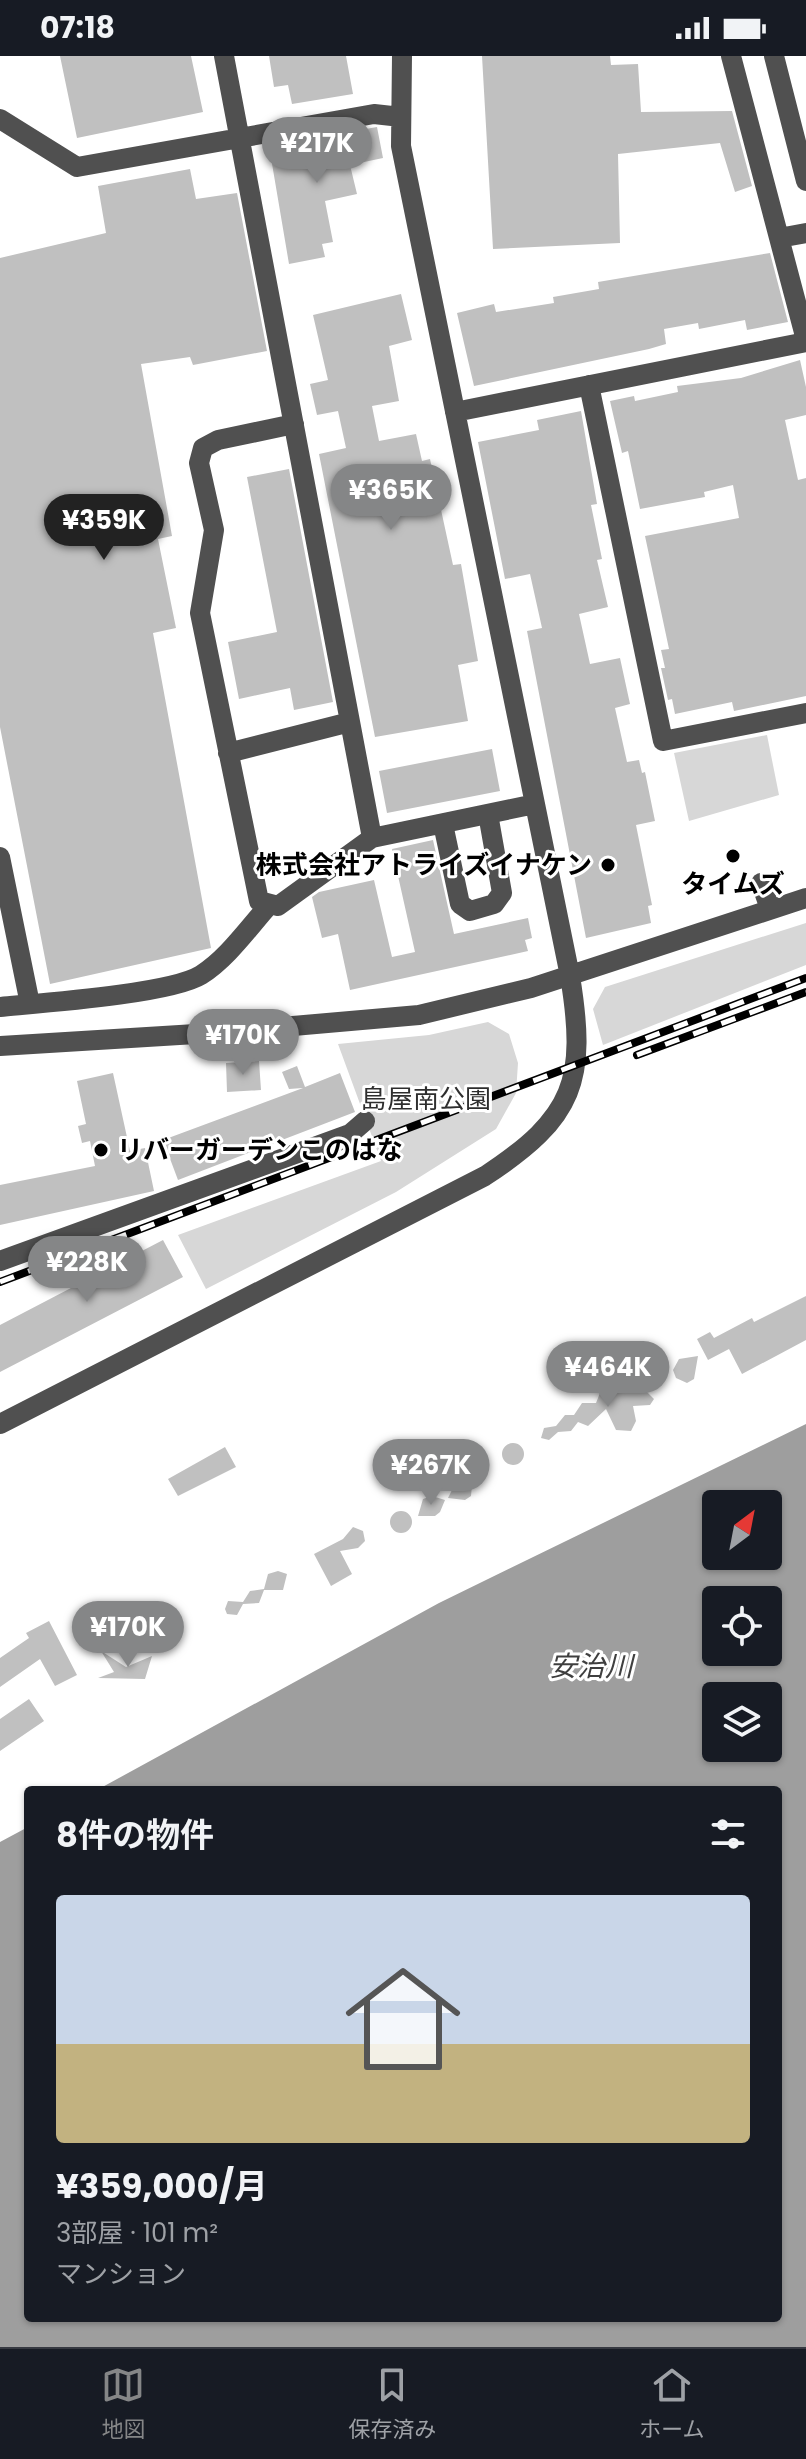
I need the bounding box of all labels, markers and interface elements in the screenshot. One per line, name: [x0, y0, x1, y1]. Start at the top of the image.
text: 07:18: [40, 6, 115, 49]
pin: ¥217K: [261, 117, 373, 185]
text: ¥217K: [280, 125, 354, 161]
pin: ¥365K: [335, 464, 447, 532]
text: ¥365K: [349, 472, 433, 508]
pin: ¥359K: [48, 494, 160, 562]
text: ¥359K: [62, 502, 146, 538]
place label: 株式会社アトライズイナケン: [256, 847, 592, 883]
marker: タイムズ: [724, 847, 742, 865]
marker: 株式会社アトライズイナケン: [599, 856, 617, 874]
place label: タイムズ: [681, 866, 785, 902]
pin: ¥170K: [187, 1009, 299, 1077]
text: ¥170K: [205, 1017, 281, 1053]
park label: 島屋南公園: [361, 1081, 491, 1117]
place label: リバーガーデンこのはな: [117, 1132, 403, 1168]
marker: リバーガーデンこのはな: [92, 1141, 110, 1159]
pin: ¥228K: [31, 1236, 143, 1304]
text: ¥228K: [46, 1244, 128, 1280]
pin: ¥464K: [552, 1341, 664, 1409]
text: ¥464K: [564, 1349, 652, 1385]
pin: ¥267K: [375, 1439, 487, 1507]
text: ¥267K: [391, 1447, 471, 1483]
north arrow: [702, 1490, 782, 1570]
map controls: [702, 1490, 782, 1762]
button: locate: [702, 1586, 782, 1666]
pin: ¥170K: [72, 1601, 184, 1669]
text: ¥170K: [90, 1609, 166, 1645]
water label: 安治川: [549, 1647, 636, 1686]
button: layers: [702, 1682, 782, 1762]
text: 8件の物件: [56, 1811, 214, 1859]
icon: filters: [706, 1812, 750, 1856]
icon: home: [331, 1947, 475, 2091]
text: ¥359,000/月: [56, 2162, 268, 2210]
text: 3部屋 · 101 m²: [56, 2215, 218, 2251]
text: マンション: [56, 2256, 186, 2292]
tab: 地図: [101, 2363, 145, 2446]
tab: 保存済み: [348, 2363, 436, 2446]
tab: ホーム: [639, 2363, 705, 2446]

